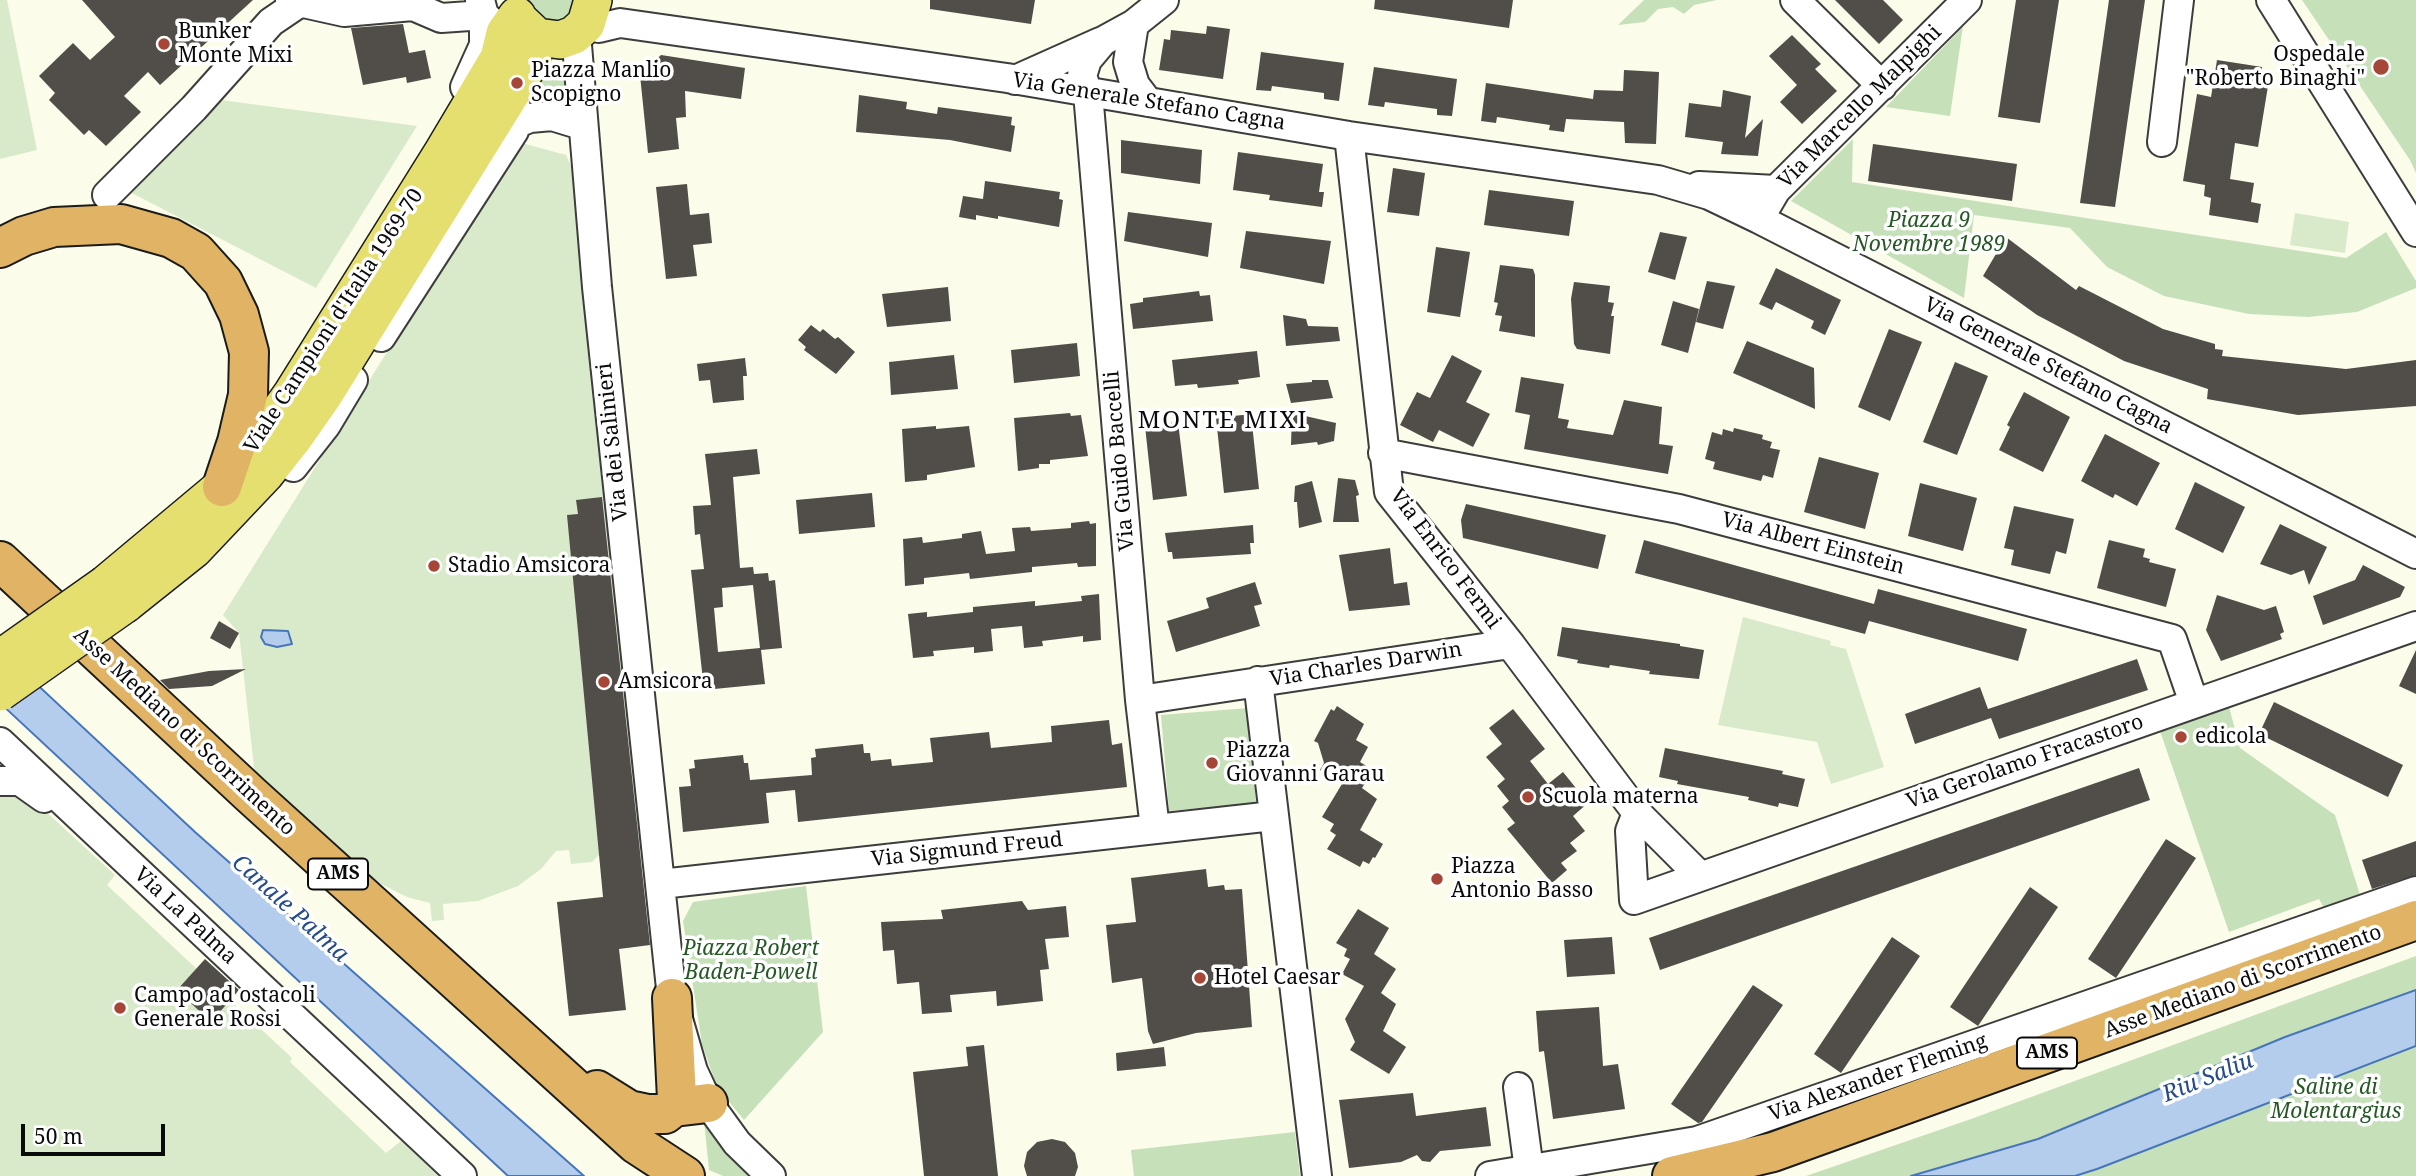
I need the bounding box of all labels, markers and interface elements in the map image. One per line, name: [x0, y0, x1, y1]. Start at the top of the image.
place label: Bunker Monte Mixi: [178, 19, 293, 69]
street label: Via Marcello Malpighi: [1773, 20, 1947, 194]
marker: Bunker Monte Mixi: [156, 36, 172, 52]
place label: Ospedale "Roberto Binaghi": [2186, 42, 2365, 92]
marker: Ospedale "Roberto Binaghi": [2371, 57, 2391, 77]
place label: Piazza Manlio Scopigno: [531, 58, 671, 108]
street label: Via Generale Stefano Cagna: [1011, 68, 1287, 136]
marker: Piazza Manlio Scopigno: [509, 75, 525, 91]
street label: Viale Campioni d'Italia 1969-70: [239, 184, 429, 458]
park label: Piazza 9 Novembre 1989: [1853, 208, 2005, 258]
street label: Via Generale Stefano Cagna: [1919, 292, 2177, 440]
street label: Via dei Salinieri: [592, 362, 634, 522]
street label: Via Guido Baccelli: [1100, 370, 1140, 552]
district label: MONTE MIXI: [1139, 407, 1307, 435]
street label: Via Enrico Fermi: [1384, 484, 1506, 634]
street label: Via Albert Einstein: [1719, 507, 1907, 581]
place label: Stadio Amsicora: [448, 553, 610, 579]
marker: Stadio Amsicora: [426, 558, 442, 574]
street label: Asse Mediano di Scorrimento: [68, 623, 300, 841]
street label: Via Charles Darwin: [1268, 637, 1464, 693]
place label: Amsicora: [618, 669, 713, 695]
marker: Amsicora: [596, 674, 612, 690]
street label: Via Gerolamo Fracastoro: [1903, 710, 2147, 814]
place label: edicola: [2195, 724, 2267, 750]
marker: edicola: [2173, 729, 2189, 745]
place label: Piazza Giovanni Garau: [1226, 738, 1385, 788]
marker: Piazza Giovanni Garau: [1204, 755, 1220, 771]
place label: Scuola materna: [1542, 784, 1699, 810]
marker: Scuola materna: [1520, 789, 1536, 805]
street label: Via Sigmund Freud: [870, 827, 1064, 873]
water label: Canale Palma: [226, 849, 354, 969]
place label: Piazza Antonio Basso: [1451, 854, 1593, 904]
road number: AMS: [308, 859, 368, 890]
street label: Via La Palma: [128, 862, 242, 970]
marker: Piazza Antonio Basso: [1429, 871, 1445, 887]
street label: Asse Mediano di Scorrimento: [2101, 920, 2385, 1044]
park label: Piazza Robert Baden-Powell: [683, 936, 819, 986]
place label: Hotel Caesar: [1214, 965, 1341, 991]
marker: Hotel Caesar: [1192, 970, 1208, 986]
place label: Campo ad ostacoli Generale Rossi: [134, 983, 316, 1033]
marker: Campo ad ostacoli Generale Rossi: [112, 1000, 128, 1016]
street label: Via Alexander Fleming: [1766, 1029, 1990, 1127]
road number: AMS: [2017, 1037, 2077, 1068]
water label: Riu Saliu: [2159, 1047, 2257, 1109]
park label: Saline di Molentargius: [2271, 1075, 2401, 1125]
scale bar: [24, 1110, 168, 1154]
text: 50 m: [34, 1122, 83, 1150]

